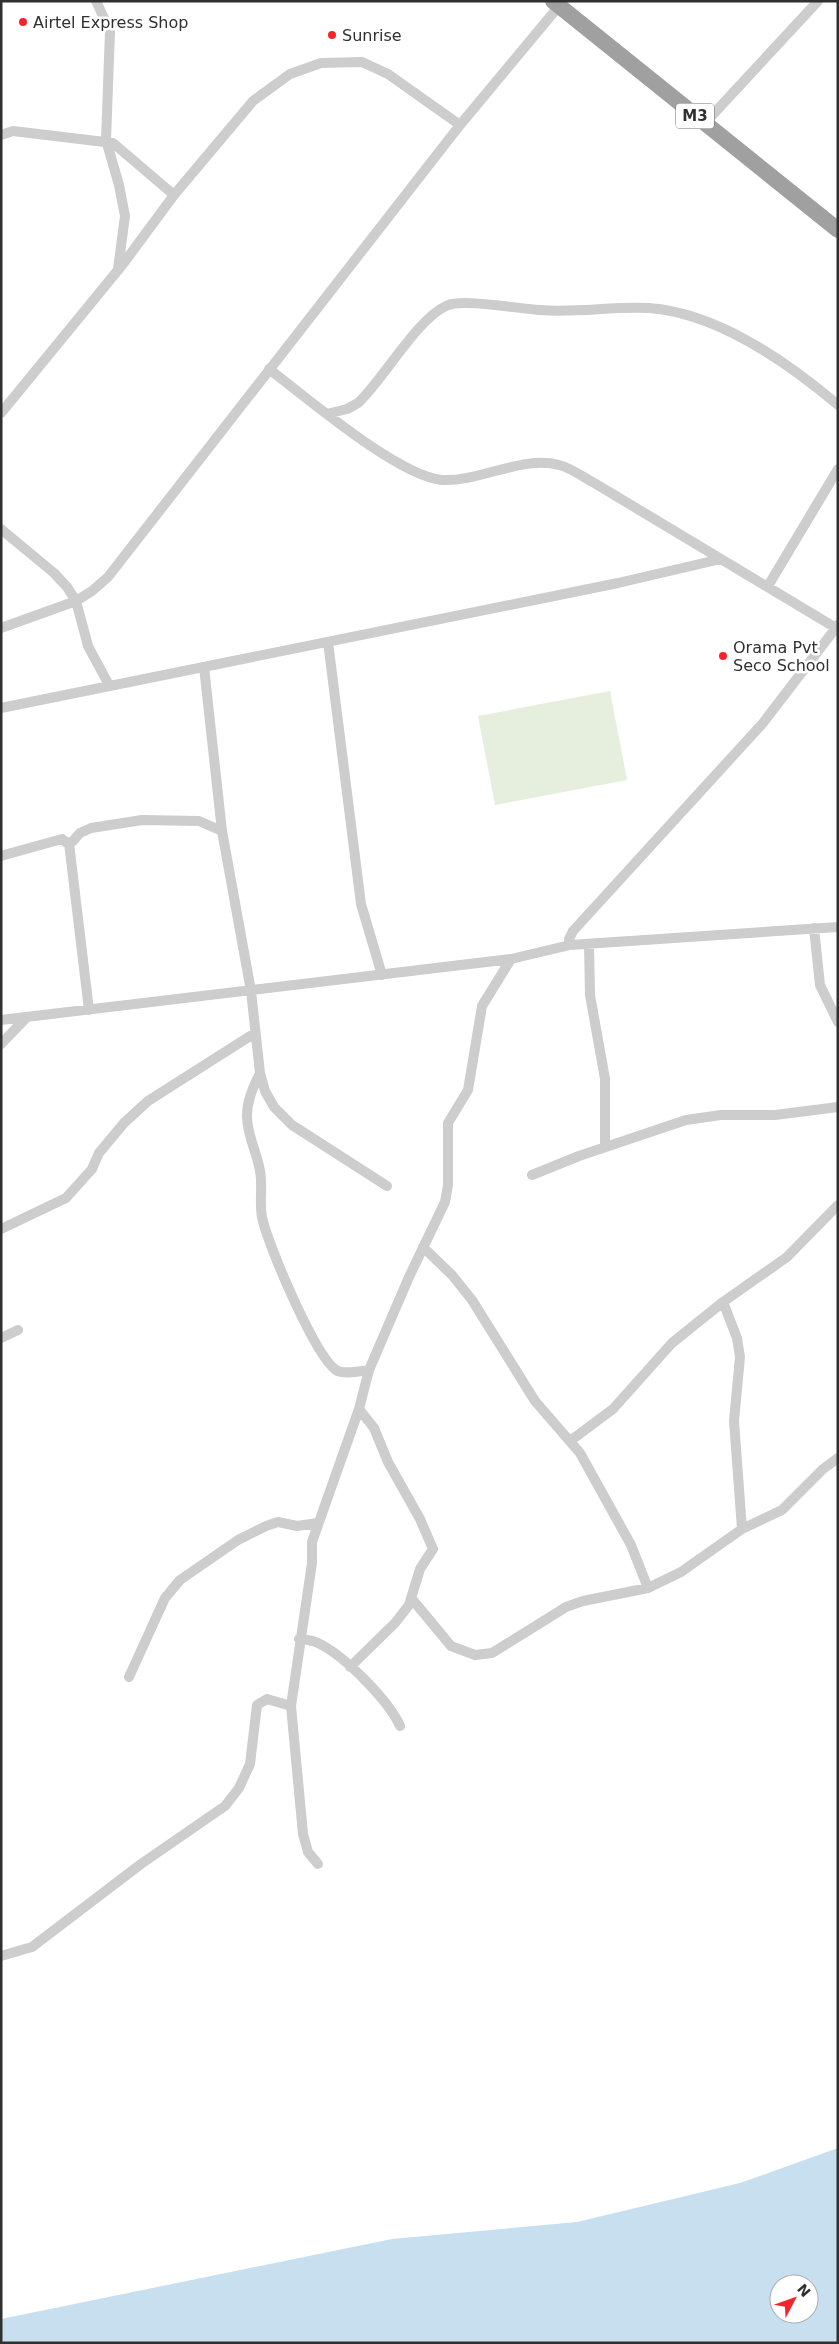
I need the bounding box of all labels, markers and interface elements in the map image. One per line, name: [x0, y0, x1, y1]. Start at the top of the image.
place label: Airtel Express Shop: [33, 13, 188, 32]
marker: Airtel Express Shop: [17, 16, 29, 28]
place label: Sunrise: [342, 26, 402, 45]
marker: Sunrise: [326, 29, 338, 41]
road number: M3: [676, 104, 714, 128]
place label: Orama Pvt Seco School: [733, 638, 830, 675]
marker: Orama Pvt Seco School: [717, 650, 729, 662]
north arrow: [769, 2274, 819, 2324]
text: N: [794, 2281, 814, 2300]

